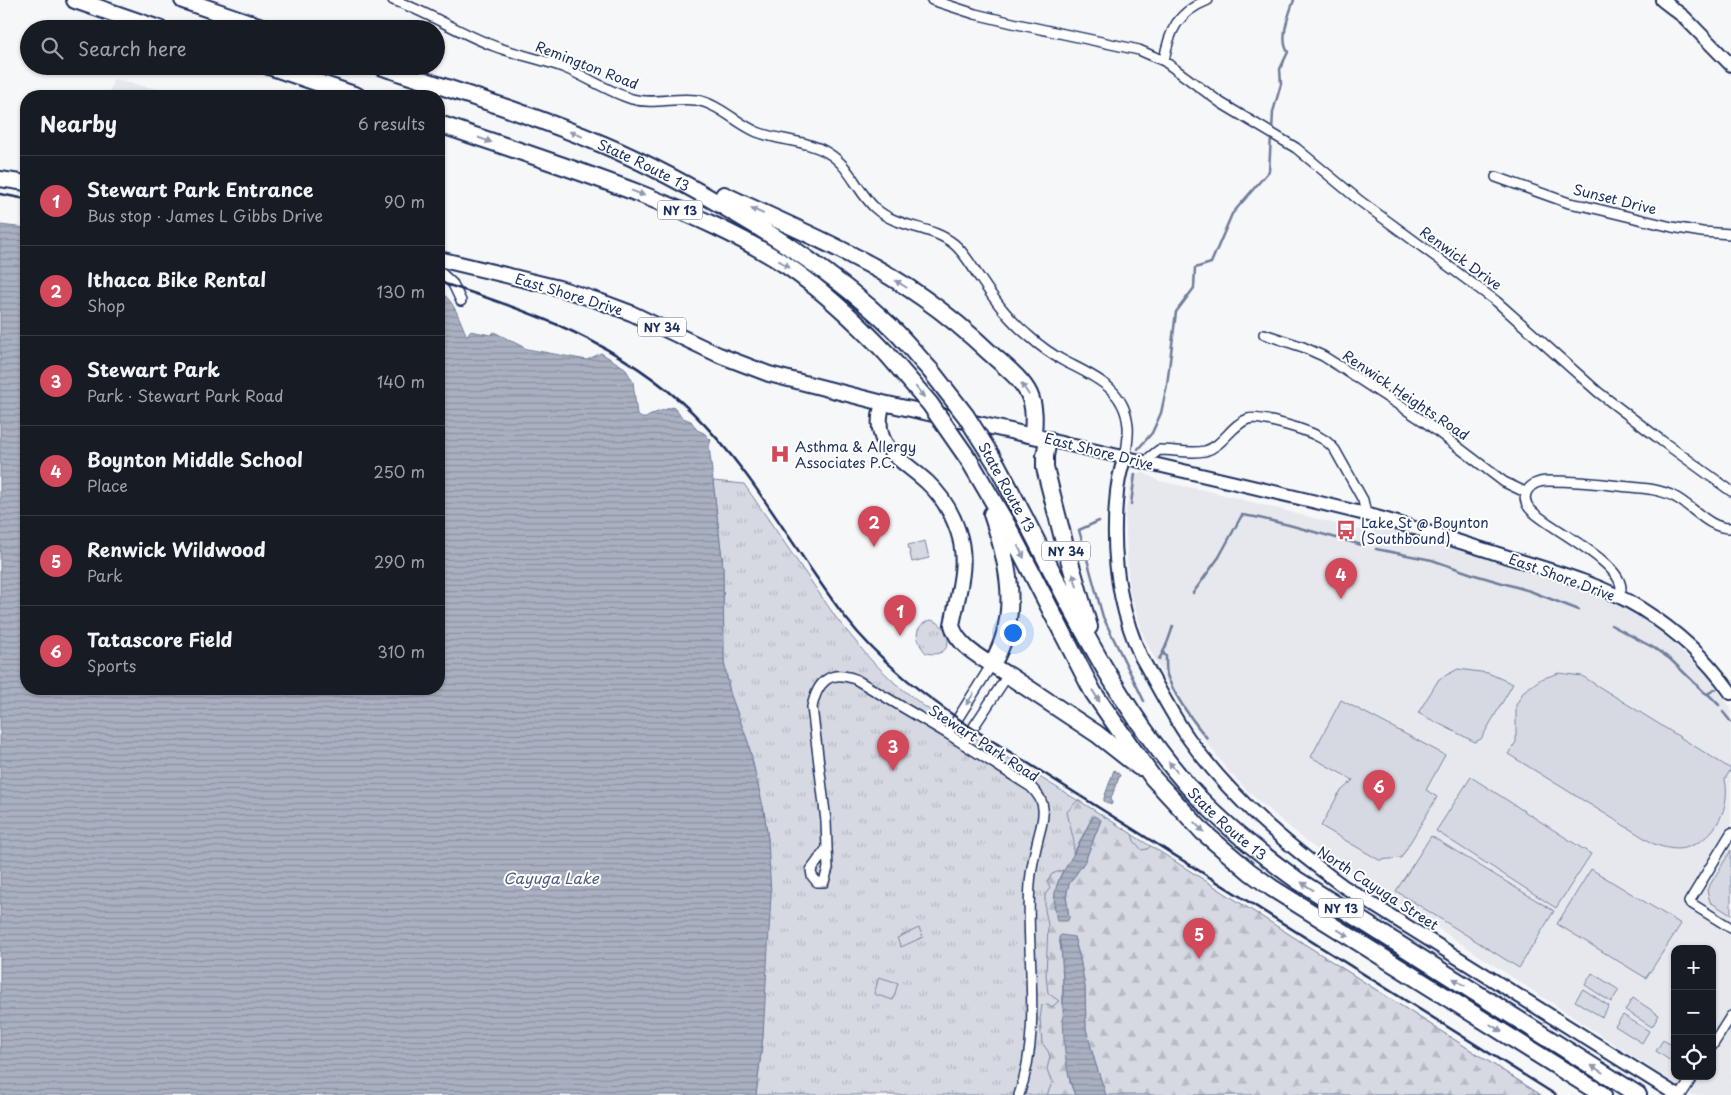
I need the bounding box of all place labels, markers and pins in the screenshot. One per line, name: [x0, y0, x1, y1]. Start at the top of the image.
place label: Asthma & Allergy Associates P.C.: [795, 436, 916, 473]
hospital icon: Asthma & Allergy Associates P.C.: [769, 443, 791, 465]
pin: 2: [858, 506, 890, 547]
place label: Lake St @ Boynton (Southbound): [1361, 512, 1489, 549]
bus stop icon: Lake St @ Boynton (Southbound): [1335, 519, 1357, 541]
pin: 4: [1325, 558, 1357, 599]
pin: 1: [884, 595, 916, 636]
pin: 3: [877, 730, 909, 771]
pin: 6: [1363, 770, 1395, 811]
pin: 5: [1183, 918, 1215, 959]

